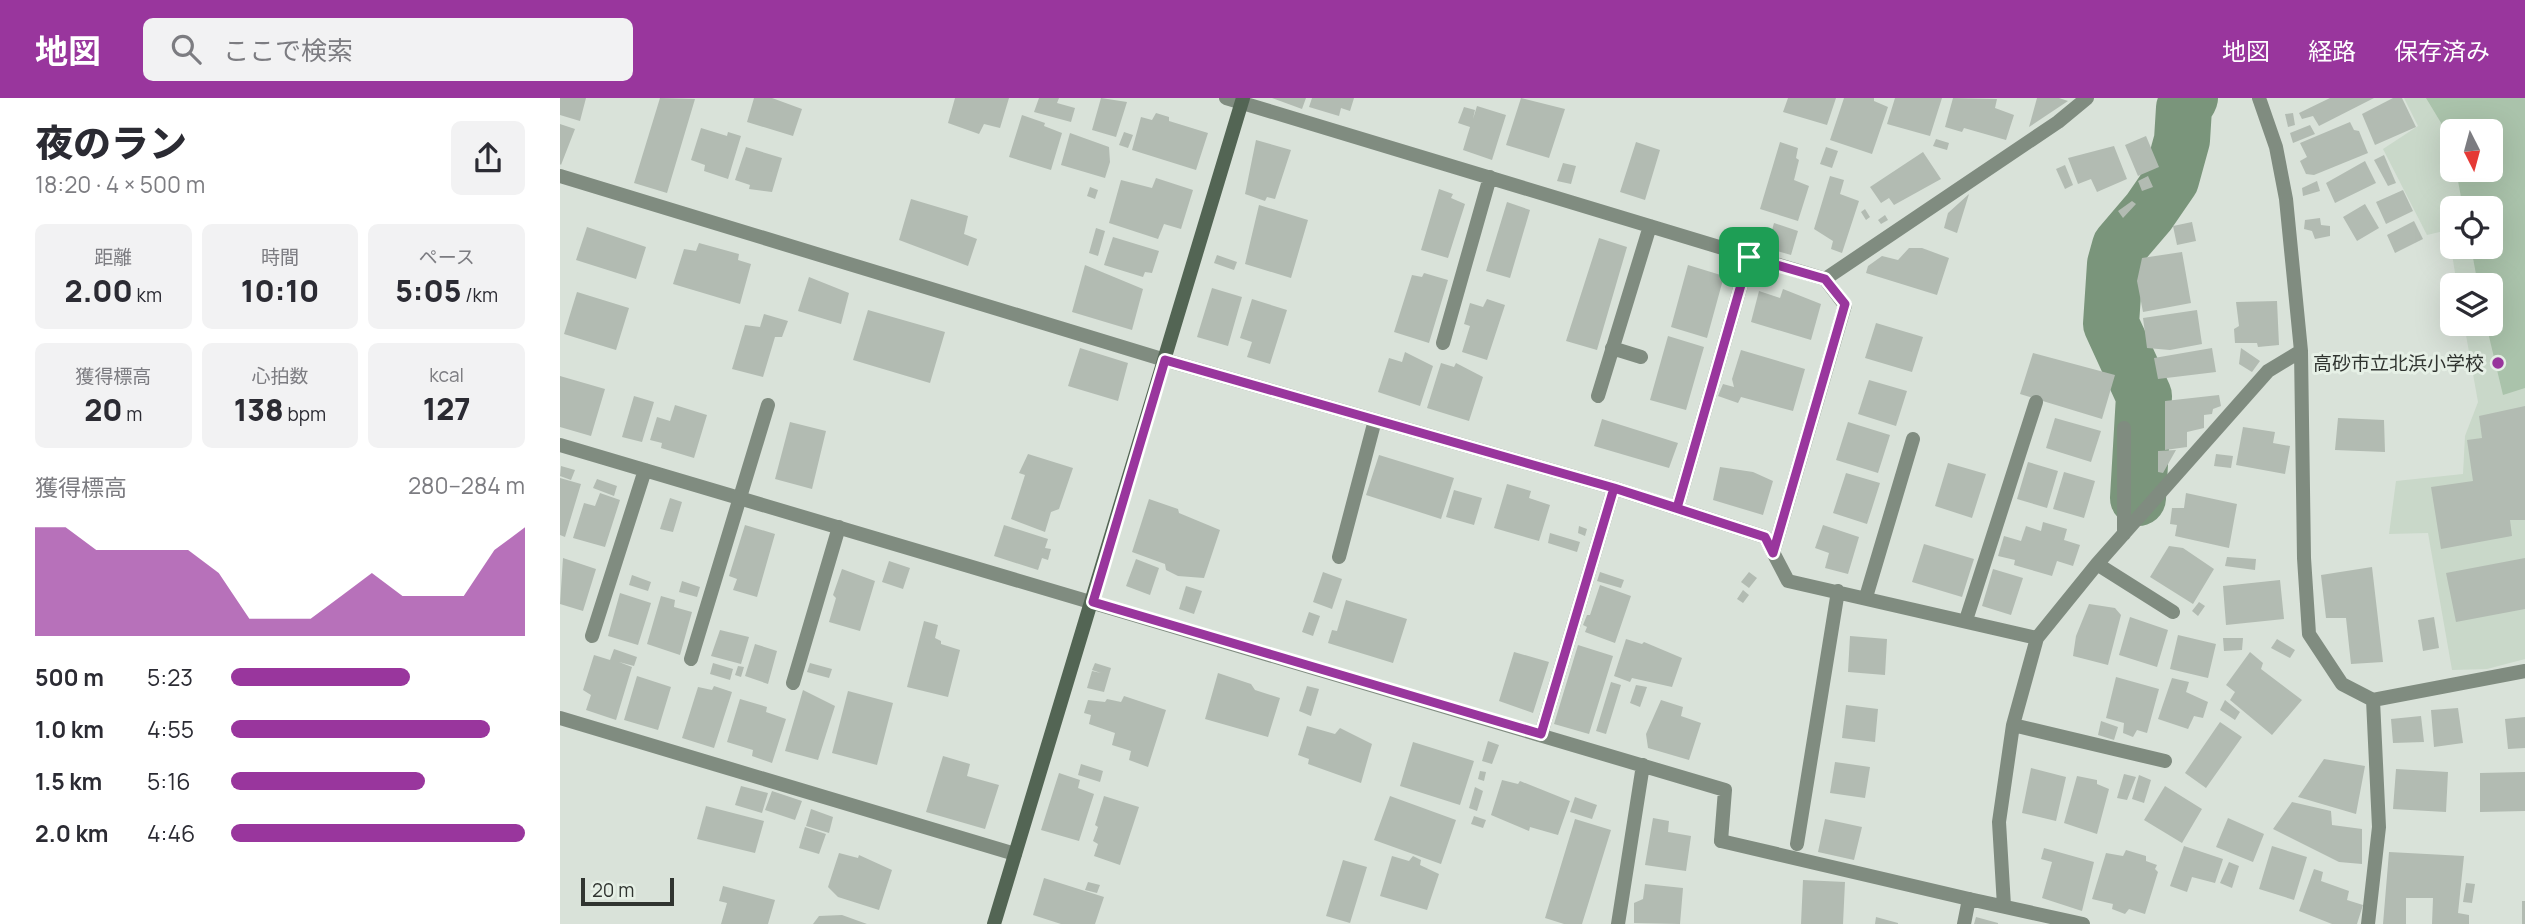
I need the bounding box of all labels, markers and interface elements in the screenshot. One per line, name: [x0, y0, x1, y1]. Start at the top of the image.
search box: [143, 18, 633, 81]
text: 地図: [35, 28, 101, 73]
icon: search: [167, 30, 205, 68]
text: ここで検索: [223, 32, 353, 68]
text: 地図: [2222, 34, 2270, 67]
text: 経路: [2308, 34, 2356, 67]
text: 保存済み: [2394, 34, 2490, 67]
text: 夜のラン: [35, 116, 187, 168]
north arrow: [2440, 119, 2502, 182]
map controls: [2440, 119, 2503, 336]
button: share: [451, 121, 525, 195]
text: 18:20 · 4 × 500 m: [35, 168, 205, 200]
button: locate: [2440, 196, 2503, 259]
pin: [1719, 227, 1779, 287]
icon: arrive: [1730, 238, 1768, 276]
text: 距離: [94, 244, 132, 270]
text: 時間: [261, 244, 299, 270]
text: ペース: [419, 244, 475, 270]
text: 2.00: [65, 270, 133, 311]
text: 10:10: [241, 270, 319, 311]
text: 5:05: [395, 270, 461, 311]
button: layers: [2440, 273, 2503, 336]
text: km: [133, 282, 162, 308]
text: /km: [461, 282, 498, 308]
place label: 高砂市立北浜小学校: [2313, 350, 2484, 376]
marker: 高砂市立北浜小学校: [2490, 355, 2506, 371]
text: kcal: [429, 362, 464, 388]
text: 獲得標高: [75, 363, 151, 389]
text: 心拍数: [251, 363, 309, 389]
text: 127: [423, 388, 471, 429]
text: 20: [84, 389, 123, 430]
text: 138: [234, 389, 284, 430]
text: m: [123, 401, 142, 427]
text: bpm: [284, 401, 326, 427]
text: 280–284 m: [408, 469, 525, 501]
text: 獲得標高: [35, 471, 127, 503]
text: 500 m: [35, 661, 104, 693]
text: 5:23: [147, 661, 193, 693]
text: 1.0 km: [35, 713, 104, 745]
text: 4:55: [147, 713, 194, 745]
text: 1.5 km: [35, 765, 102, 797]
text: 5:16: [147, 765, 190, 797]
text: 2.0 km: [35, 817, 108, 849]
text: 4:46: [147, 817, 195, 849]
scale bar: [581, 875, 674, 907]
text: 20 m: [592, 877, 634, 903]

